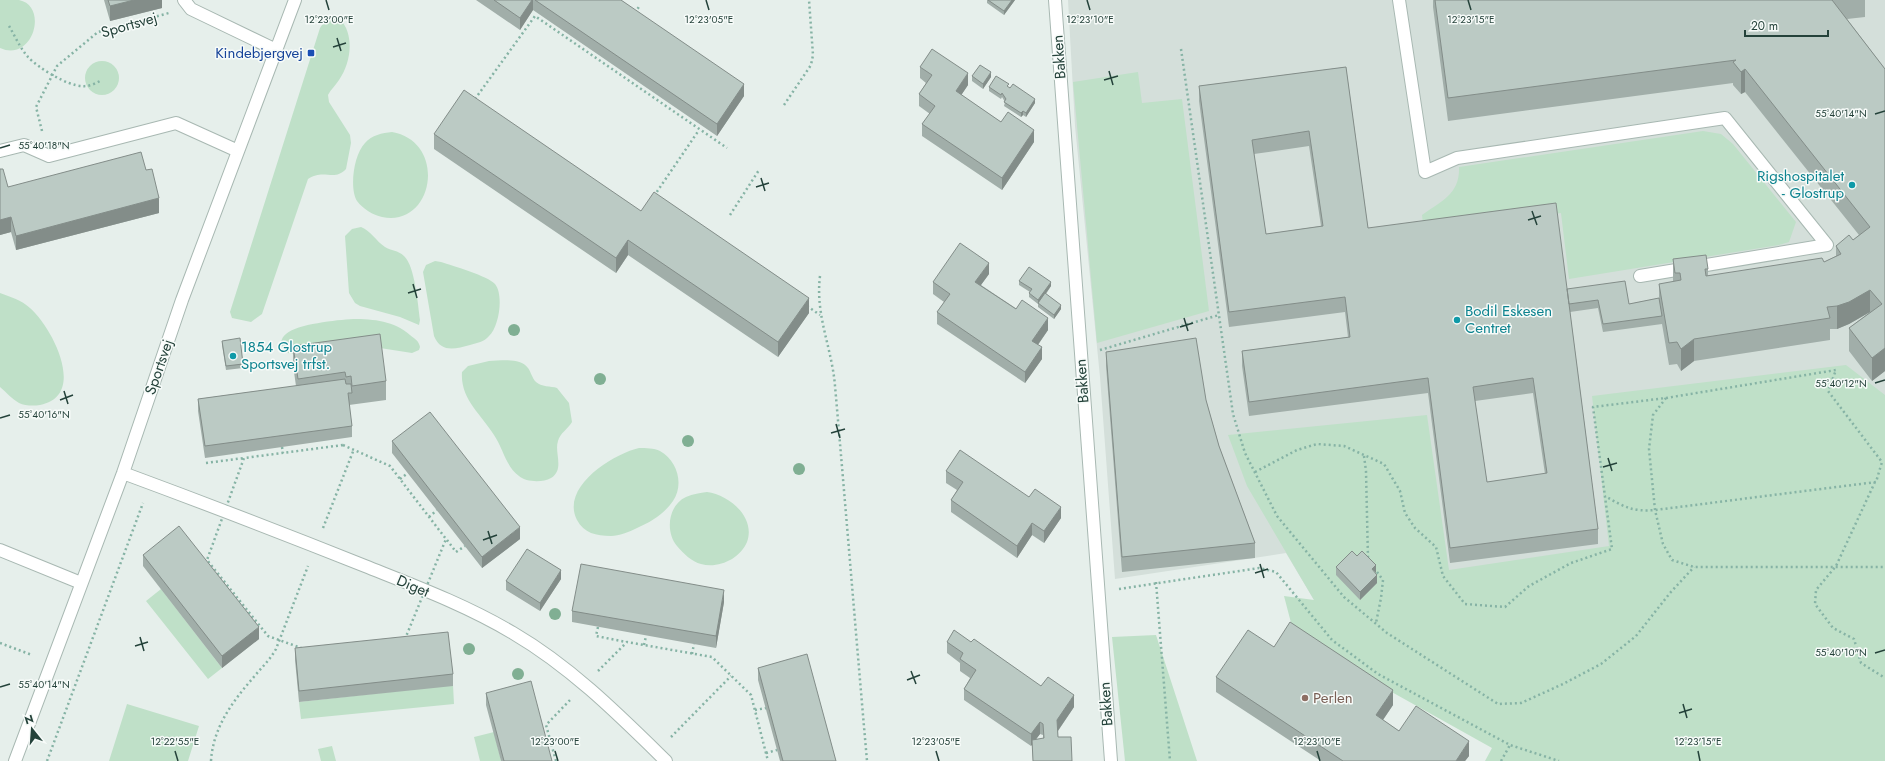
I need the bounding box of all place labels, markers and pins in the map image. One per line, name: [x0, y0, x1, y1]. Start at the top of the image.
place label: Kindebjergvej: [215, 42, 303, 64]
marker: Kindebjergvej: [306, 48, 316, 58]
place label: Rigshospitalet - Glostrup: [1757, 165, 1844, 204]
marker: Rigshospitalet - Glostrup: [1847, 180, 1857, 190]
place label: Bodil Eskesen Centret: [1465, 300, 1552, 339]
marker: Bodil Eskesen Centret: [1452, 315, 1462, 325]
place label: 1854 Glostrup Sportsvej trfst.: [241, 336, 333, 375]
marker: 1854 Glostrup Sportsvej trfst.: [228, 351, 238, 361]
place label: Perlen: [1313, 687, 1353, 709]
marker: Perlen: [1300, 693, 1310, 703]

